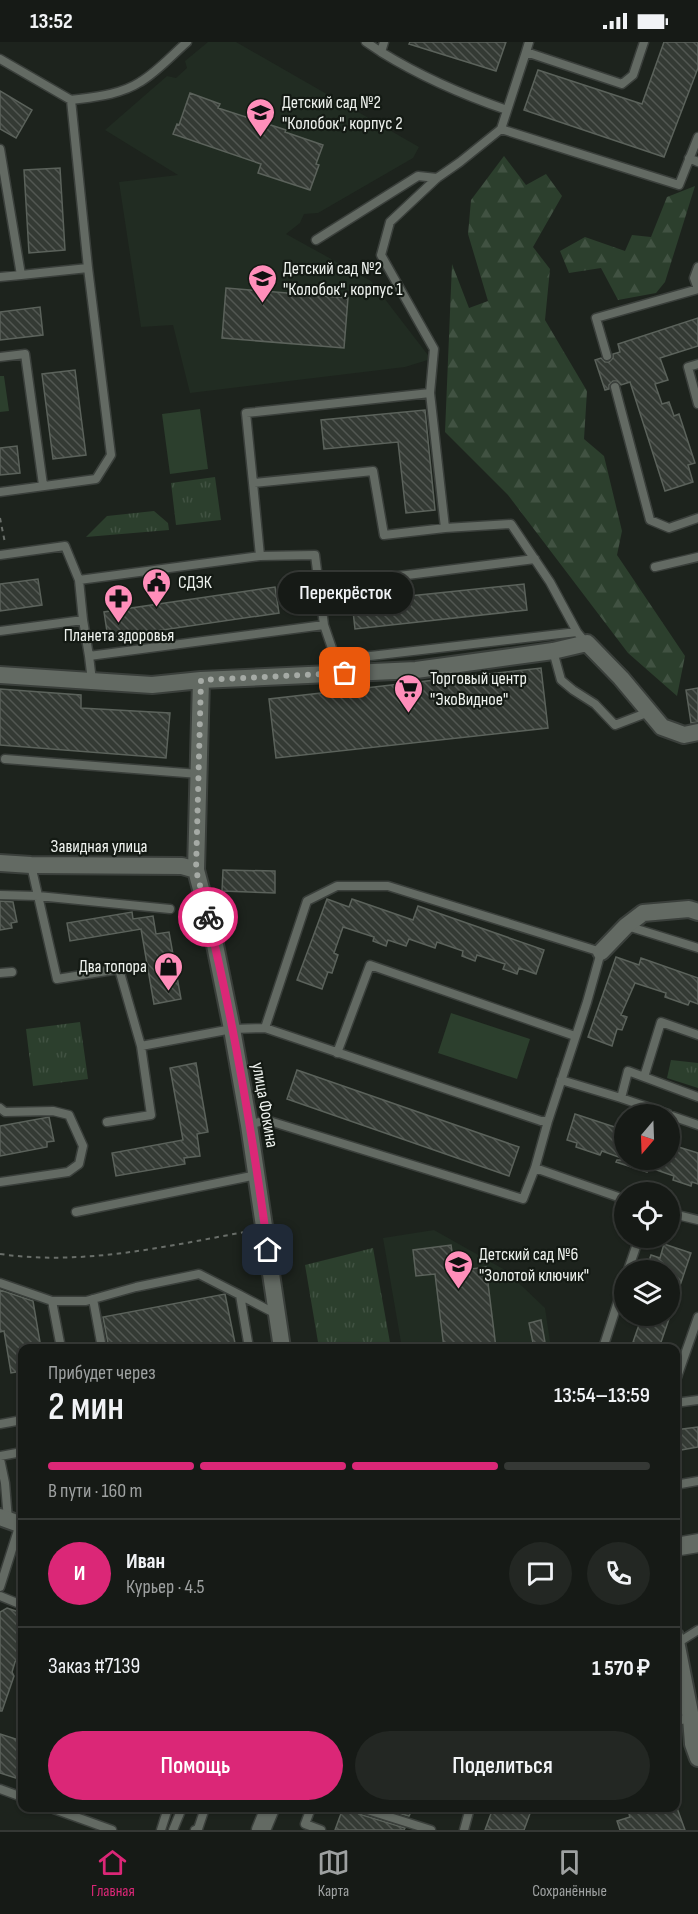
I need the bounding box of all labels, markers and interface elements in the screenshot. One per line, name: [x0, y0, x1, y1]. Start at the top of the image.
text: 13:52: [30, 8, 73, 35]
place label: Детский сад №2 "Колобок", корпус 2: [282, 92, 403, 134]
school or university icon: Детский сад №2 "Колобок", корпус 2: [245, 96, 277, 138]
place label: Детский сад №2 "Колобок", корпус 1: [283, 258, 403, 300]
school or university icon: Детский сад №2 "Колобок", корпус 1: [246, 262, 278, 304]
public building icon: СДЭК: [141, 566, 173, 608]
callout: Перекрёсток: [278, 571, 412, 613]
place label: СДЭК: [178, 572, 213, 593]
text: Перекрёсток: [299, 581, 392, 605]
pharmacy icon: Планета здоровья: [103, 582, 135, 624]
place label: Планета здоровья: [64, 625, 174, 646]
pin: [319, 647, 370, 698]
icon: bag: [328, 656, 361, 689]
place label: Торговый центр "ЭкоВидное": [430, 668, 527, 710]
supermarket icon: Торговый центр "ЭкоВидное": [393, 672, 425, 714]
street label: Завидная улица: [51, 836, 147, 857]
courier: [178, 887, 238, 947]
icon: bike: [192, 901, 225, 934]
shop icon: Два топора: [152, 950, 184, 992]
place label: Два топора: [79, 956, 147, 977]
street label: улица Фокина: [247, 1061, 283, 1149]
north arrow: [614, 1104, 680, 1170]
map controls: [614, 1104, 680, 1326]
button: locate: [614, 1182, 680, 1248]
pin: [242, 1224, 293, 1275]
icon: home: [251, 1233, 284, 1266]
place label: Детский сад №6 "Золотой ключик": [479, 1244, 589, 1286]
school or university icon: Детский сад №6 "Золотой ключик": [442, 1248, 474, 1290]
button: layers: [614, 1260, 680, 1326]
text: Прибудет через: [48, 1361, 156, 1385]
text: 13:54–13:59: [554, 1382, 650, 1409]
text: 2 мин: [48, 1384, 124, 1431]
text: В пути · 160 m: [48, 1479, 142, 1503]
button: chat: [509, 1542, 572, 1605]
button: phone: [587, 1542, 650, 1605]
text: Иван: [126, 1548, 165, 1575]
text: И: [74, 1560, 85, 1587]
text: Курьер · 4.5: [126, 1575, 205, 1599]
text: Заказ #7139: [48, 1653, 140, 1680]
text: 1 570 ₽: [592, 1655, 650, 1682]
button: Помощь: [48, 1731, 343, 1800]
button: Поделиться: [355, 1731, 650, 1800]
tab: Главная: [91, 1846, 135, 1901]
tab: Карта: [317, 1846, 350, 1901]
tab: Сохранённые: [532, 1846, 607, 1901]

